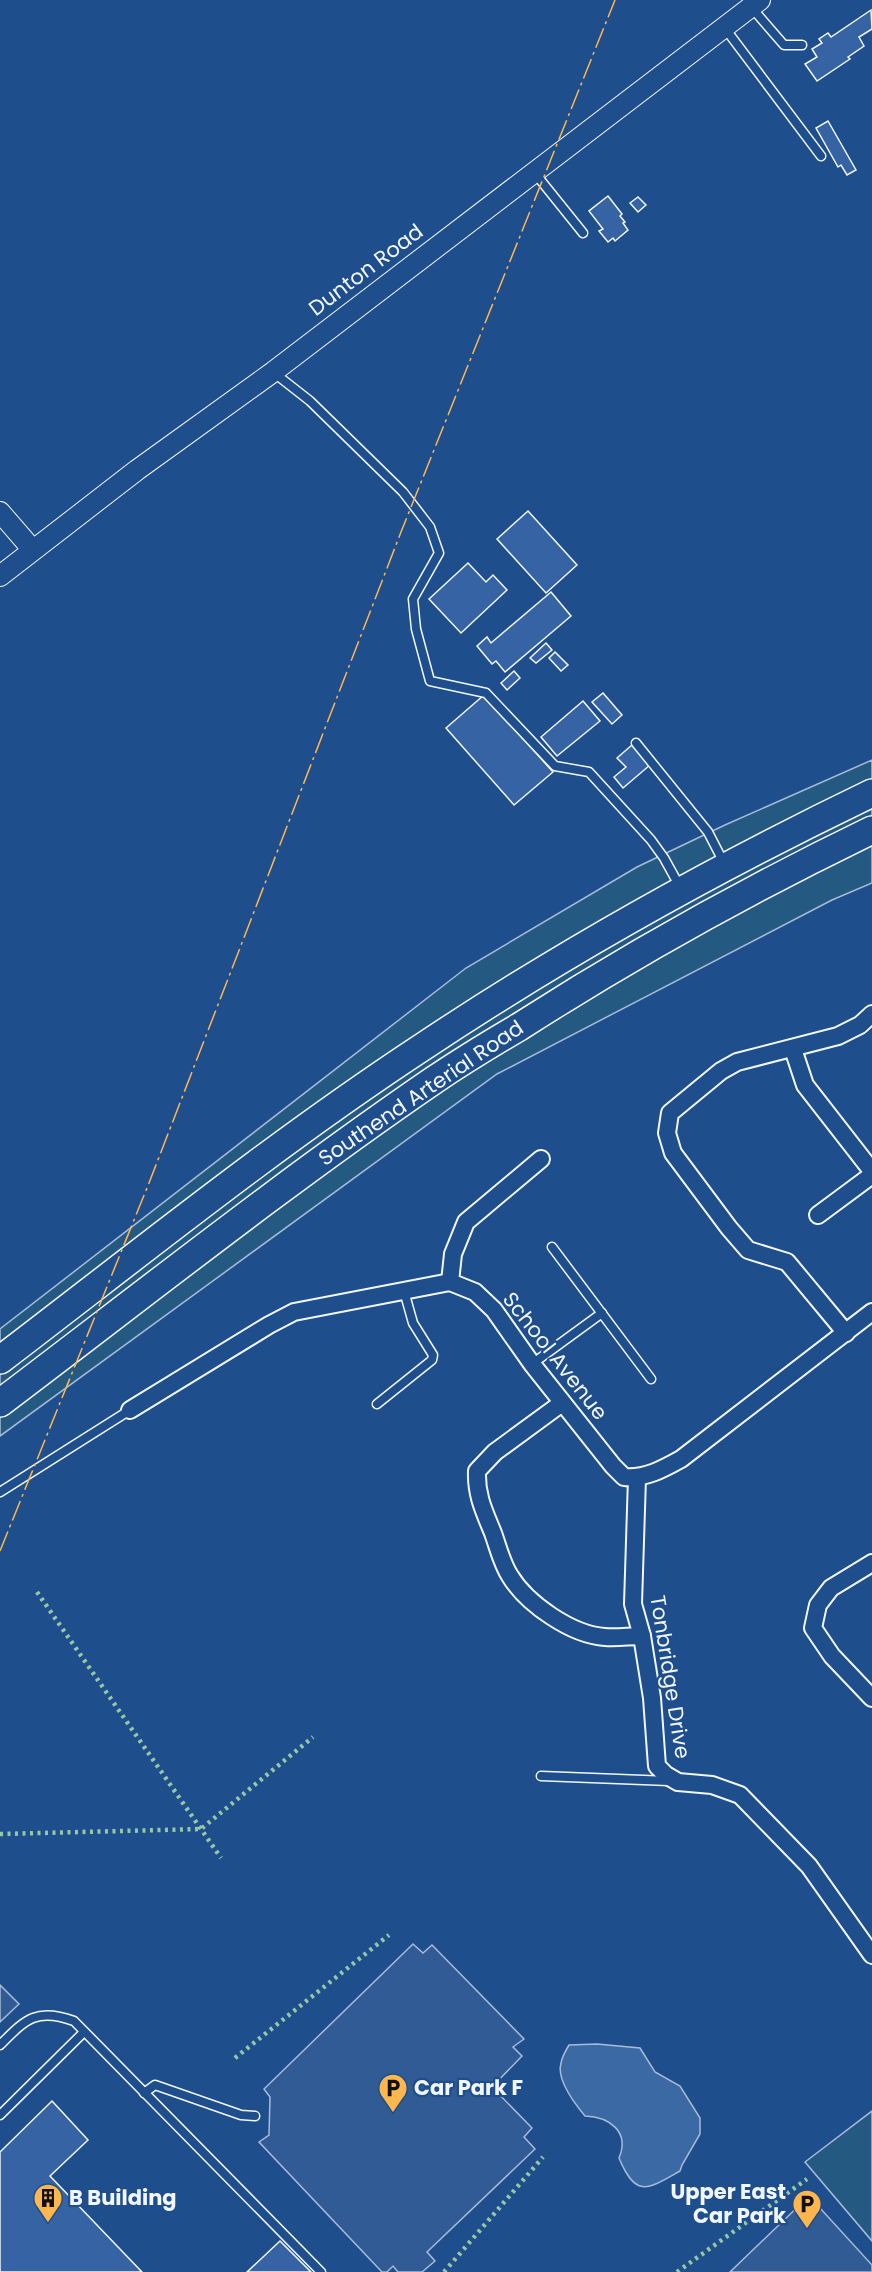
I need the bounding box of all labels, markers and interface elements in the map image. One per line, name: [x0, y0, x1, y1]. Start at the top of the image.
street label: Dunton Road: [302, 217, 429, 322]
street label: Southend Arterial Road: [312, 1013, 529, 1172]
street label: School Avenue: [496, 1286, 615, 1426]
street label: Tonbridge Drive: [643, 1593, 698, 1761]
parking icon: Car Park F: [377, 2072, 409, 2114]
place label: Car Park F: [414, 2073, 523, 2102]
place label: Upper East Car Park: [670, 2177, 786, 2230]
building icon: B Building: [32, 2182, 64, 2224]
place label: B Building: [69, 2183, 177, 2212]
parking icon: Upper East Car Park: [791, 2188, 823, 2230]

